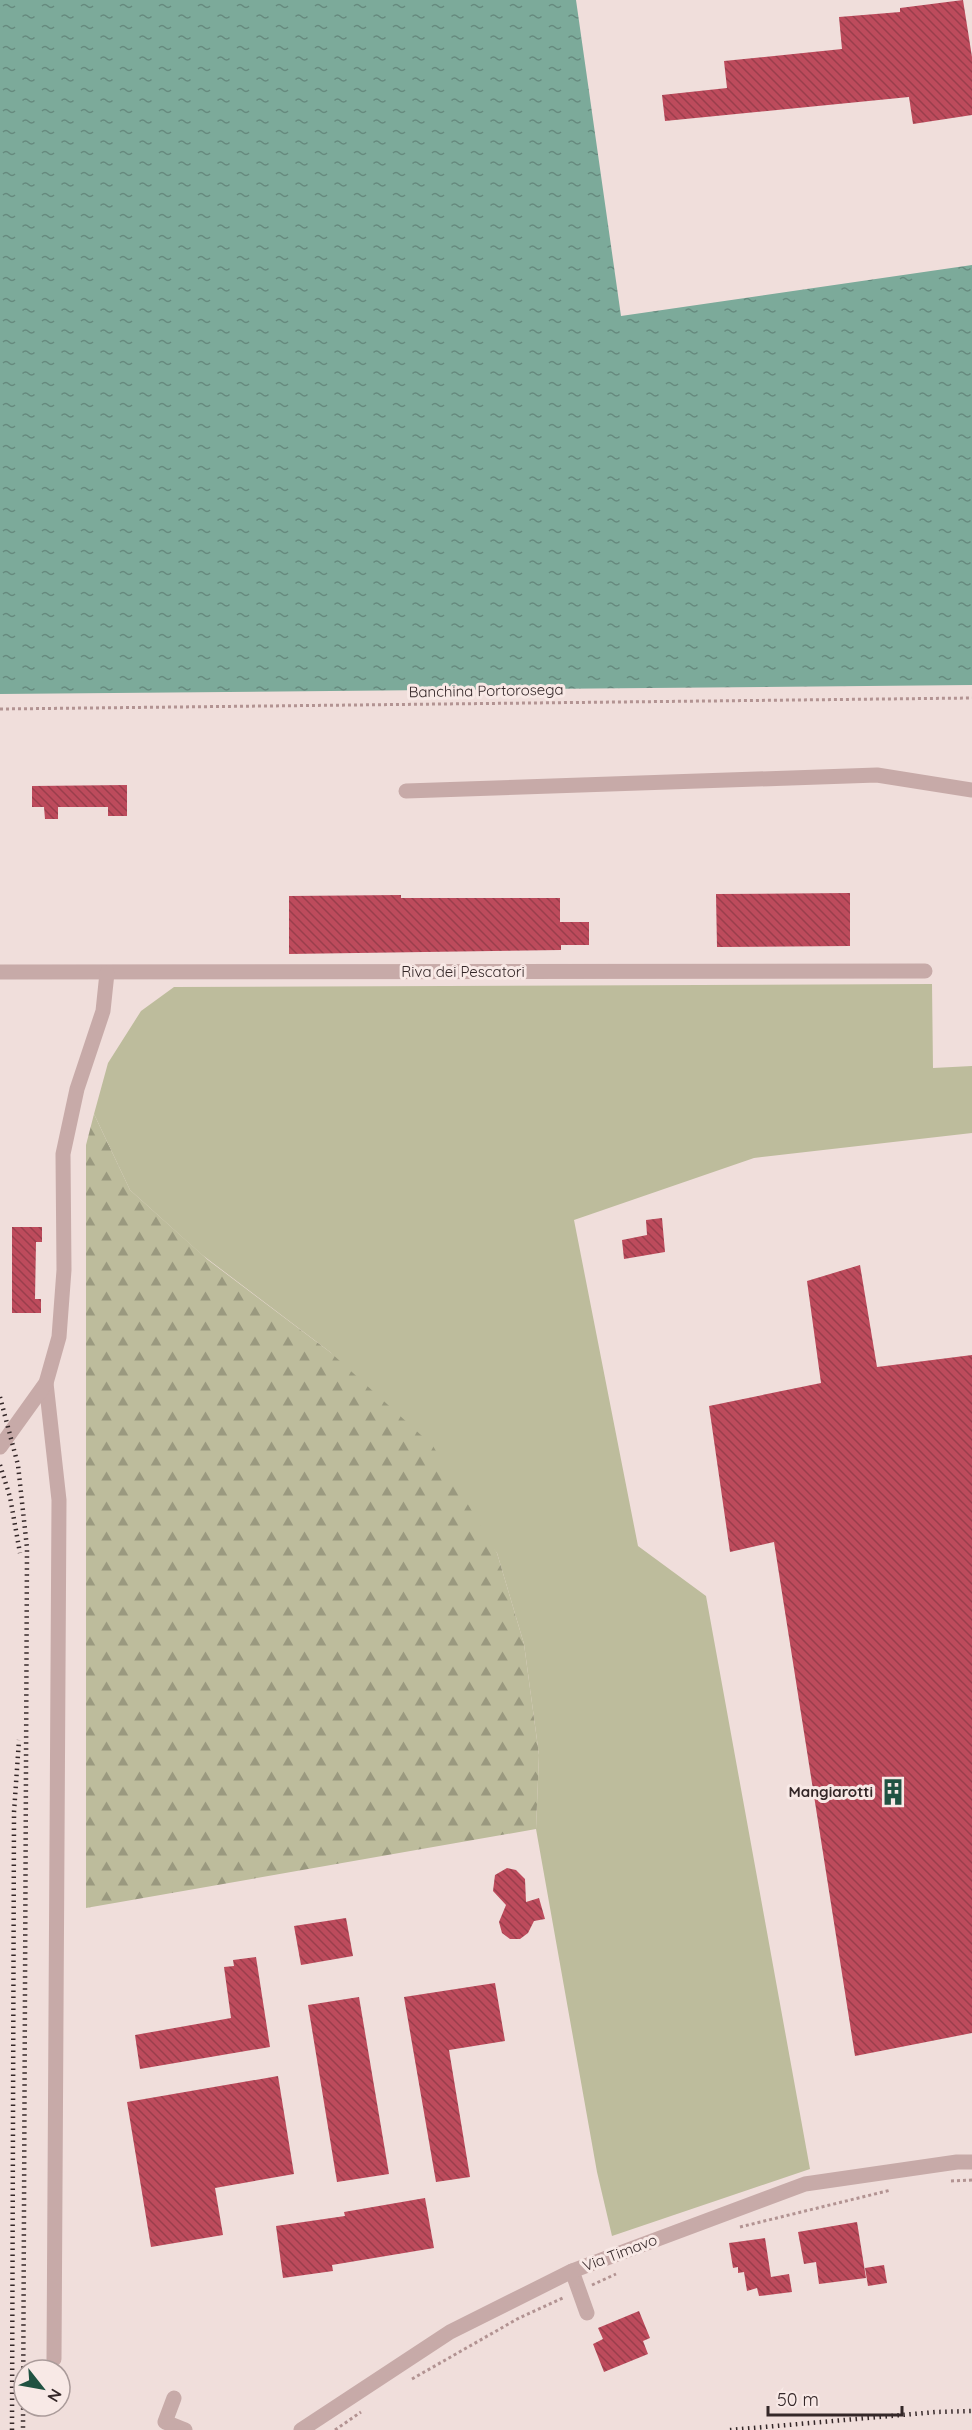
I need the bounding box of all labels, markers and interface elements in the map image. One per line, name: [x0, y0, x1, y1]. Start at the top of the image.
street label: Banchina Portorosega: [408, 680, 564, 701]
street label: Riva dei Pescatori: [401, 962, 525, 981]
building icon: Mangiarotti: [878, 1777, 908, 1807]
place label: Mangiarotti: [788, 1782, 873, 1801]
street label: Via Timavo: [580, 2230, 660, 2275]
north arrow: [12, 2358, 72, 2418]
scale bar: [768, 2379, 902, 2417]
text: N: [43, 2386, 66, 2406]
text: 50 m: [777, 2388, 819, 2411]

